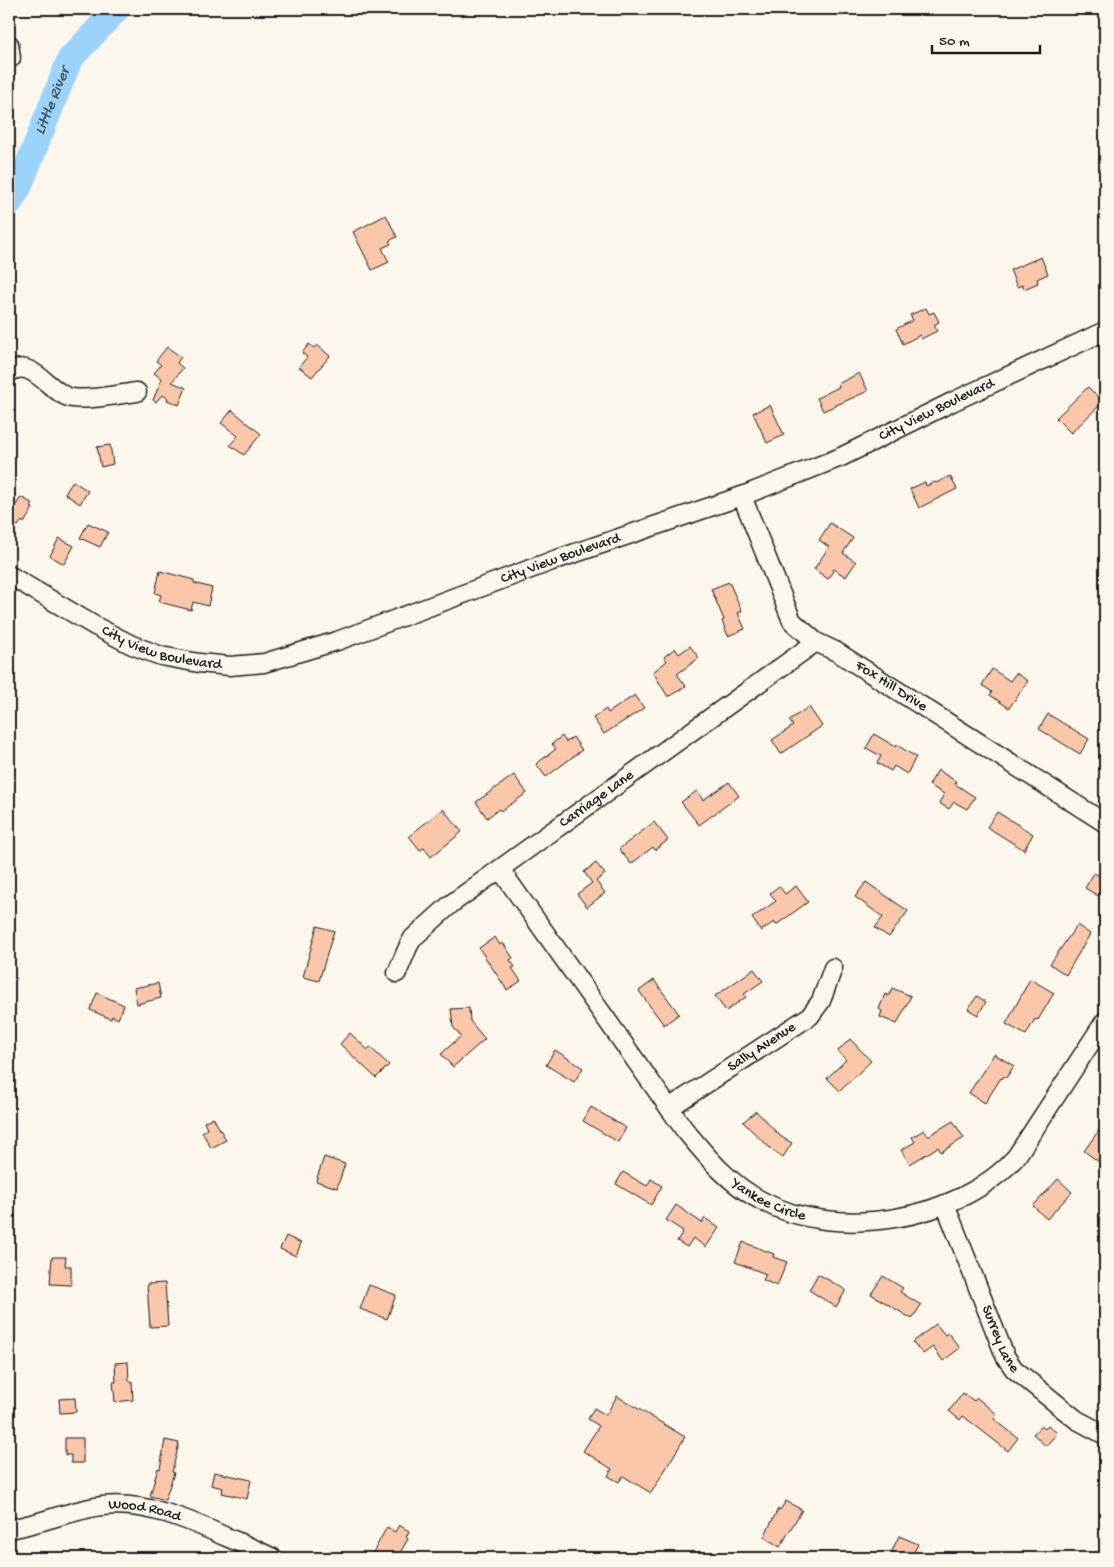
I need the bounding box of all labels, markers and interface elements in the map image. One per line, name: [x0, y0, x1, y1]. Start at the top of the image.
scale bar: [932, 22, 1039, 54]
text: 50 m: [939, 33, 970, 51]
water label: Little River: [31, 62, 76, 138]
street label: City View Boulevard: [876, 374, 998, 446]
street label: City View Boulevard: [498, 529, 624, 588]
street label: City View Boulevard: [98, 622, 224, 674]
street label: Fox Hill Drive: [851, 656, 931, 716]
street label: Carriage Lane: [556, 766, 638, 832]
street label: Sally Avenue: [724, 1018, 800, 1076]
street label: Yankee Circle: [726, 1173, 807, 1226]
street label: Surrey Lane: [977, 1303, 1023, 1377]
street label: Wood Road: [108, 1496, 184, 1527]

